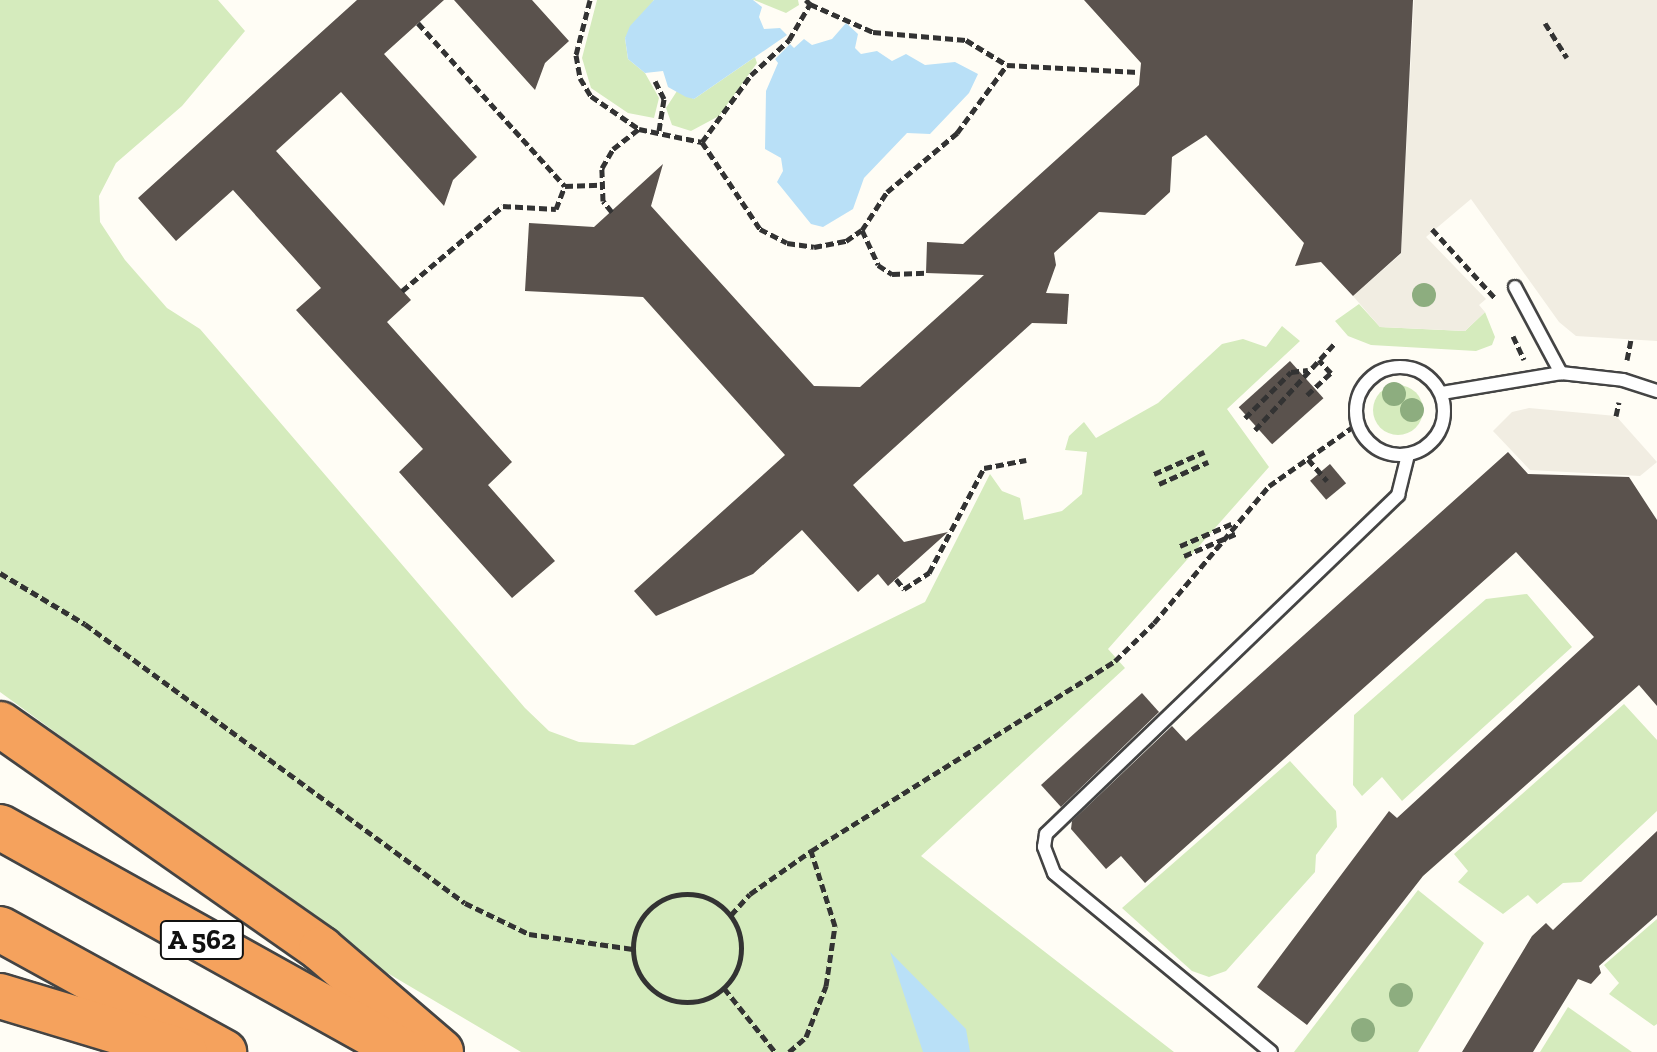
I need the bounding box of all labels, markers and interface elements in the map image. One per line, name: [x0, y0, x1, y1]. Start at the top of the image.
road number: A 562: [158, 916, 246, 964]

